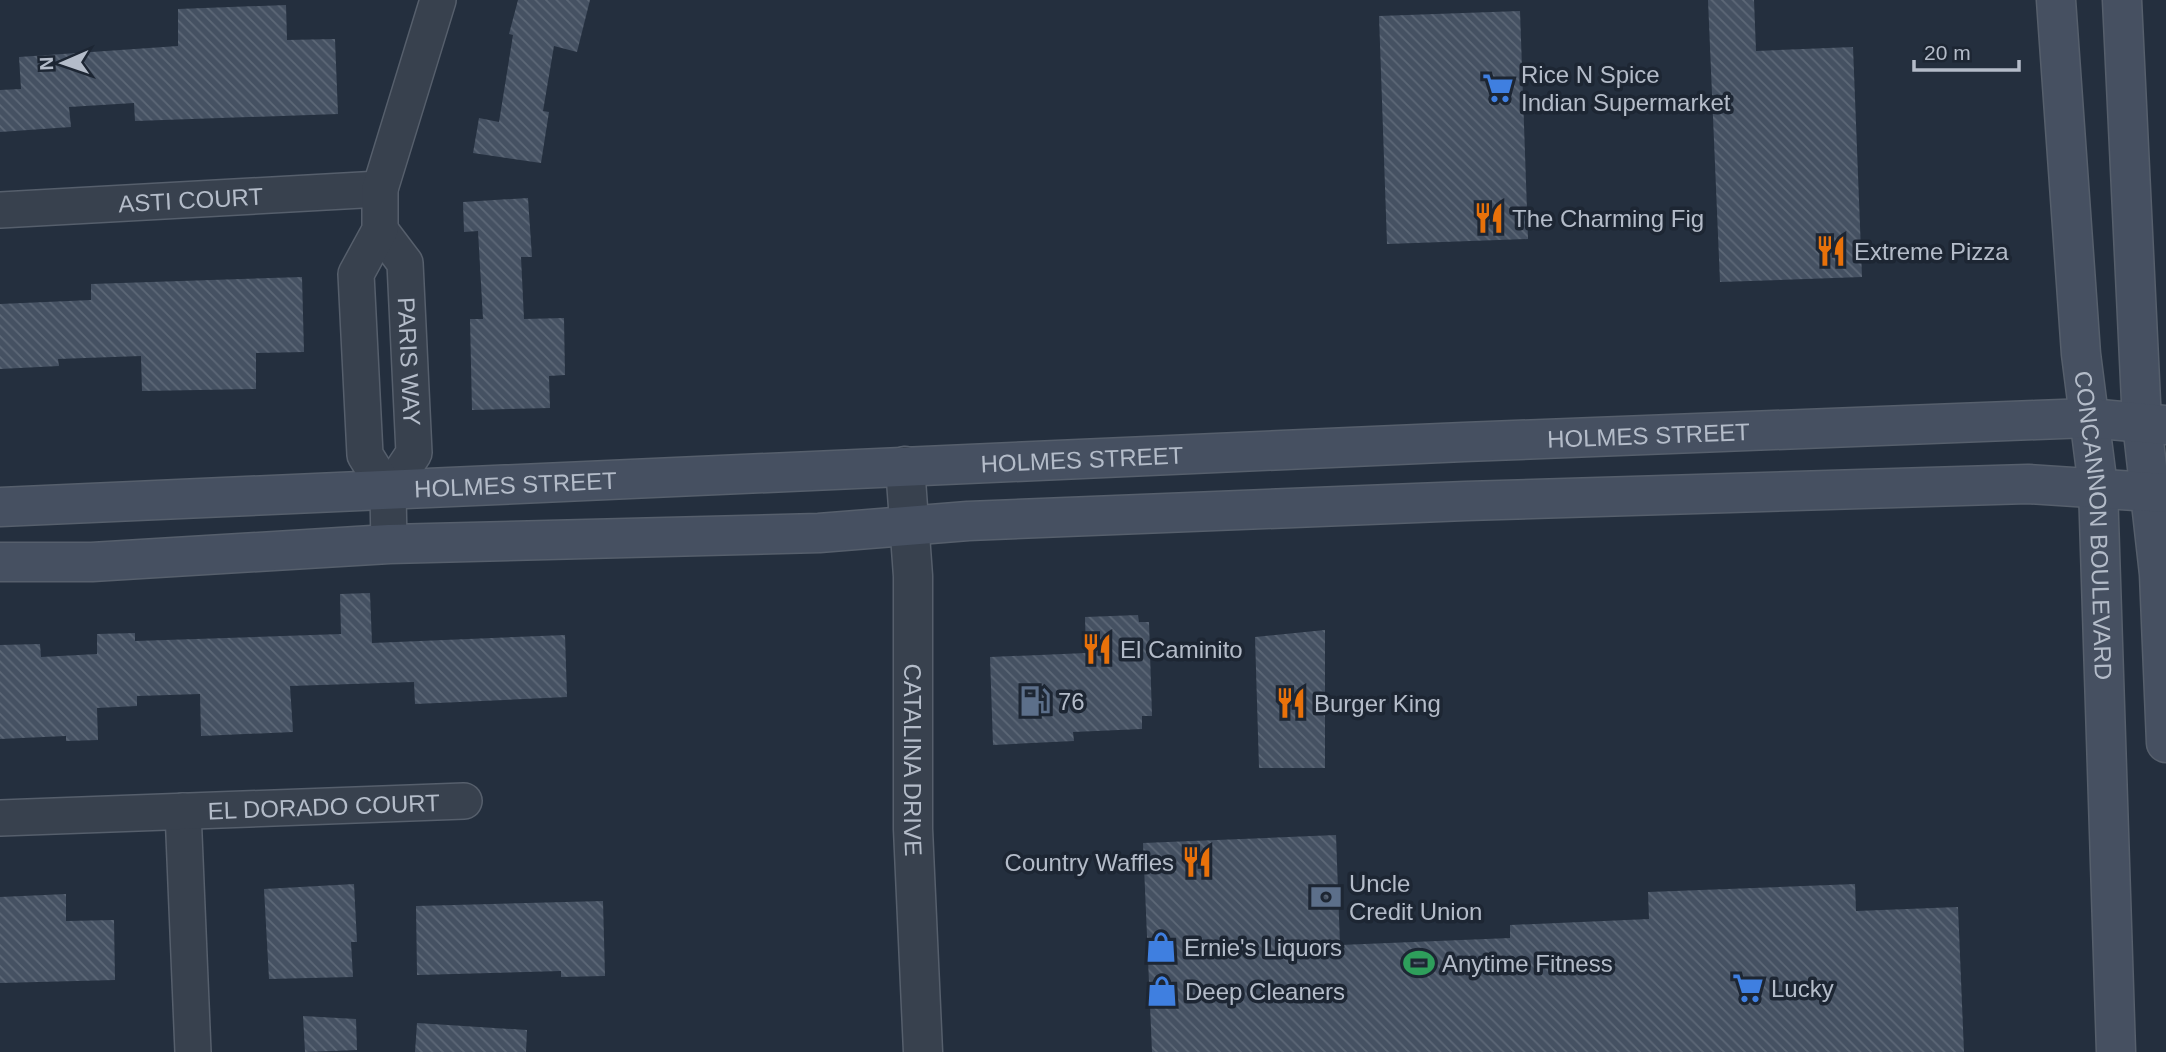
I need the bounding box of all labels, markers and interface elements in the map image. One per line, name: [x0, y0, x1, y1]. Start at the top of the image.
north arrow: [28, 28, 98, 98]
scale bar: [1914, 28, 2019, 72]
text: 20 m: [1924, 41, 1971, 64]
text: N: [36, 56, 57, 71]
place label: Rice N Spice Indian Supermarket: [1521, 61, 1731, 116]
supermarket icon: Rice N Spice Indian Supermarket: [1481, 71, 1515, 105]
street label: ASTI COURT: [118, 182, 264, 217]
restaurant icon: The Charming Fig: [1472, 201, 1506, 235]
place label: The Charming Fig: [1512, 205, 1704, 232]
restaurant icon: Extreme Pizza: [1814, 234, 1848, 268]
place label: Extreme Pizza: [1854, 238, 2009, 265]
street label: PARIS WAY: [393, 296, 426, 427]
street label: CONCANNON BOULEVARD: [2070, 369, 2118, 681]
street label: HOLMES STREET: [1547, 418, 1751, 452]
street label: HOLMES STREET: [980, 441, 1184, 477]
street label: HOLMES STREET: [414, 466, 618, 502]
restaurant icon: El Caminito: [1080, 632, 1114, 666]
place label: El Caminito: [1120, 636, 1243, 663]
street label: CATALINA DRIVE: [899, 663, 928, 857]
fuel station icon: 76: [1018, 684, 1052, 718]
restaurant icon: Burger King: [1274, 686, 1308, 720]
place label: 76: [1058, 688, 1085, 715]
place label: Burger King: [1314, 690, 1441, 717]
street label: EL DORADO COURT: [207, 788, 441, 824]
restaurant icon: Country Waffles: [1180, 845, 1214, 879]
place label: Country Waffles: [1005, 849, 1174, 876]
place label: Uncle Credit Union: [1349, 870, 1482, 925]
bank icon: Uncle Credit Union: [1309, 880, 1343, 914]
shop icon: Ernie's Liquors: [1144, 930, 1178, 964]
place label: Ernie's Liquors: [1184, 934, 1342, 961]
sports icon: Anytime Fitness: [1402, 946, 1436, 980]
place label: Anytime Fitness: [1442, 950, 1613, 977]
supermarket icon: Lucky: [1731, 971, 1765, 1005]
shop icon: Deep Cleaners: [1145, 974, 1179, 1008]
place label: Lucky: [1771, 975, 1834, 1002]
place label: Deep Cleaners: [1185, 978, 1345, 1005]

